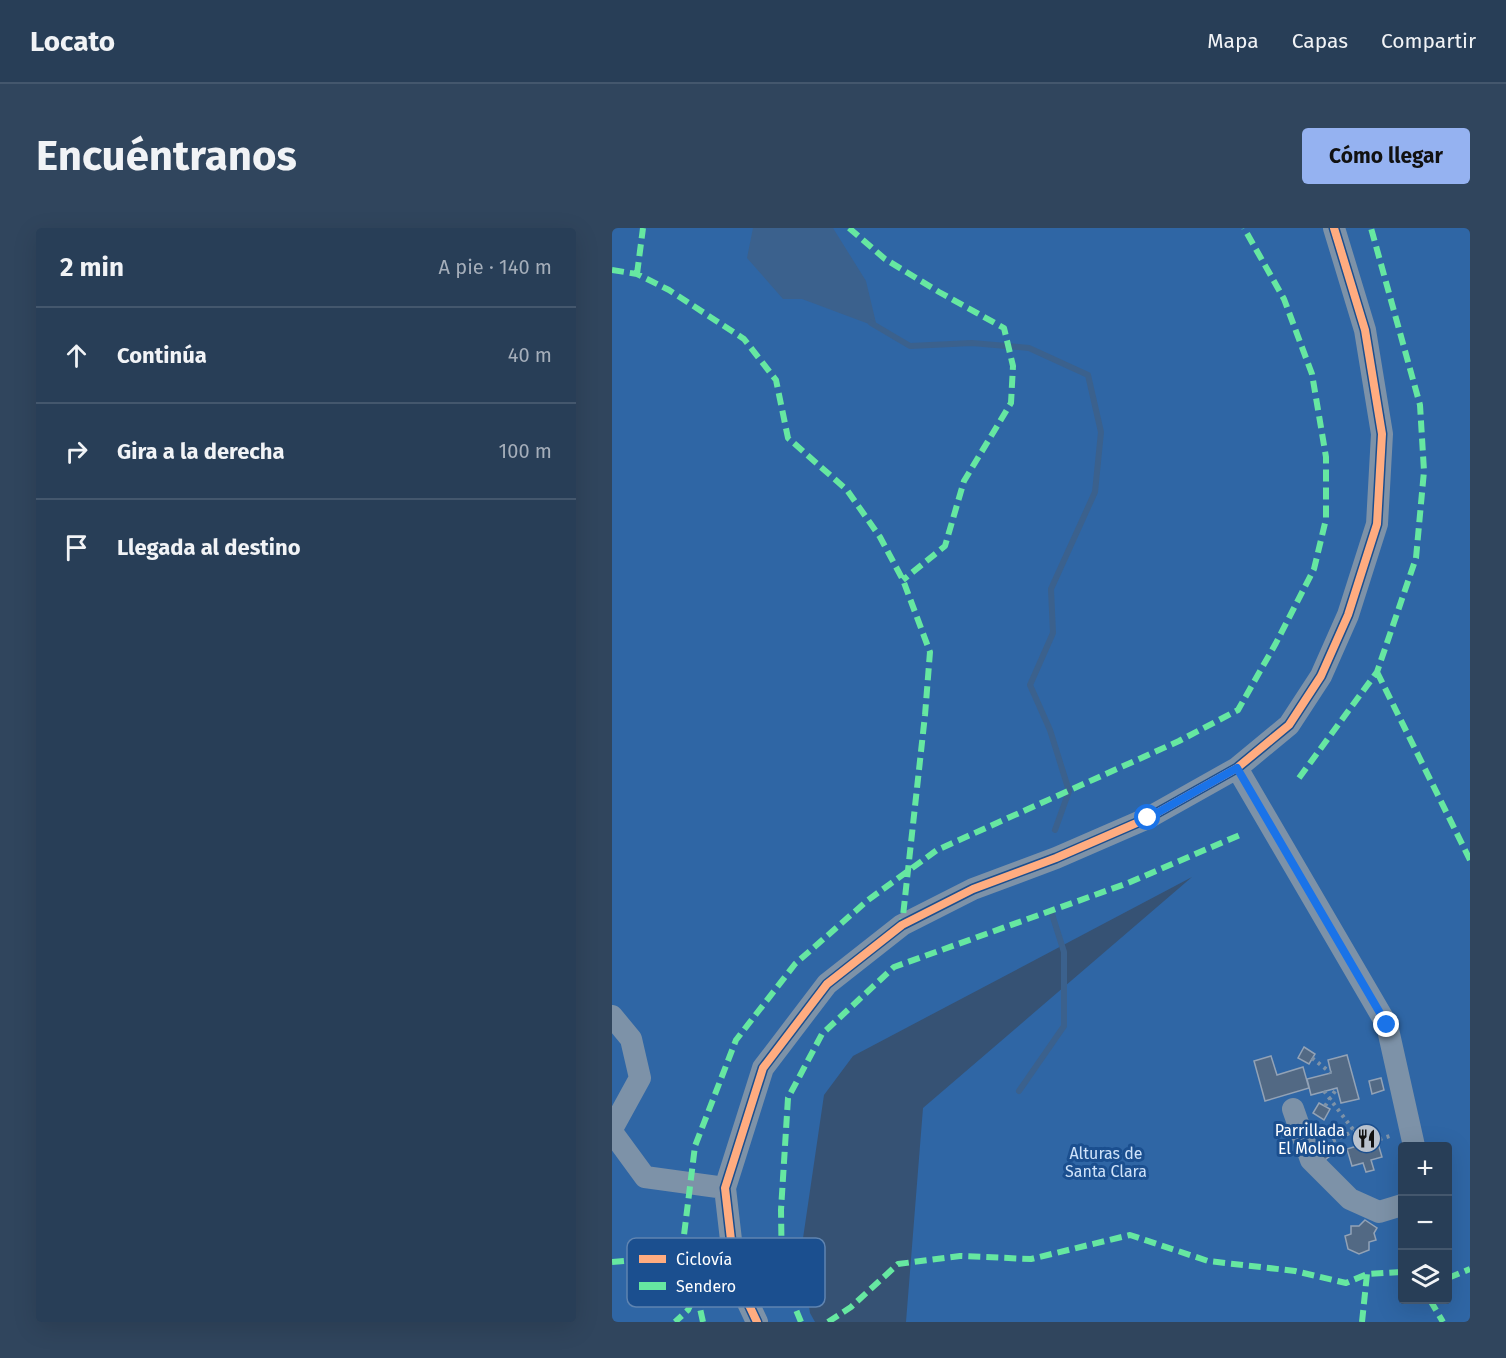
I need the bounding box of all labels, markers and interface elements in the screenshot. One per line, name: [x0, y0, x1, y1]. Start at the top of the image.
text: Locato: [30, 25, 115, 58]
text: Mapa: [1207, 28, 1259, 54]
text: Capas: [1292, 28, 1348, 54]
text: Compartir: [1381, 28, 1476, 54]
button: Cómo llegar: [1302, 128, 1470, 184]
text: Encuéntranos: [36, 131, 297, 181]
text: 2 min: [60, 252, 124, 283]
text: A pie · 140 m: [439, 255, 552, 279]
icon: ahead: [60, 339, 93, 372]
text: Continúa: [117, 342, 207, 369]
text: 40 m: [508, 343, 552, 367]
icon: right: [60, 435, 93, 468]
text: Gira a la derecha: [117, 438, 285, 465]
text: 100 m: [499, 439, 552, 463]
icon: arrive: [60, 531, 93, 564]
text: Llegada al destino: [117, 534, 301, 561]
route start: [1134, 804, 1160, 830]
route end: [1373, 1011, 1399, 1037]
place label: Parrillada El Molino: [1275, 1121, 1345, 1158]
restaurant icon: Parrillada El Molino: [1350, 1123, 1382, 1155]
map controls: [1398, 1142, 1452, 1304]
button: +: [1398, 1142, 1452, 1196]
park label: Alturas de Santa Clara: [1065, 1144, 1147, 1181]
button: −: [1398, 1196, 1452, 1250]
legend: [627, 1238, 825, 1307]
text: Ciclovía: [676, 1250, 732, 1269]
button: layers: [1398, 1250, 1452, 1304]
text: Sendero: [676, 1277, 736, 1296]

